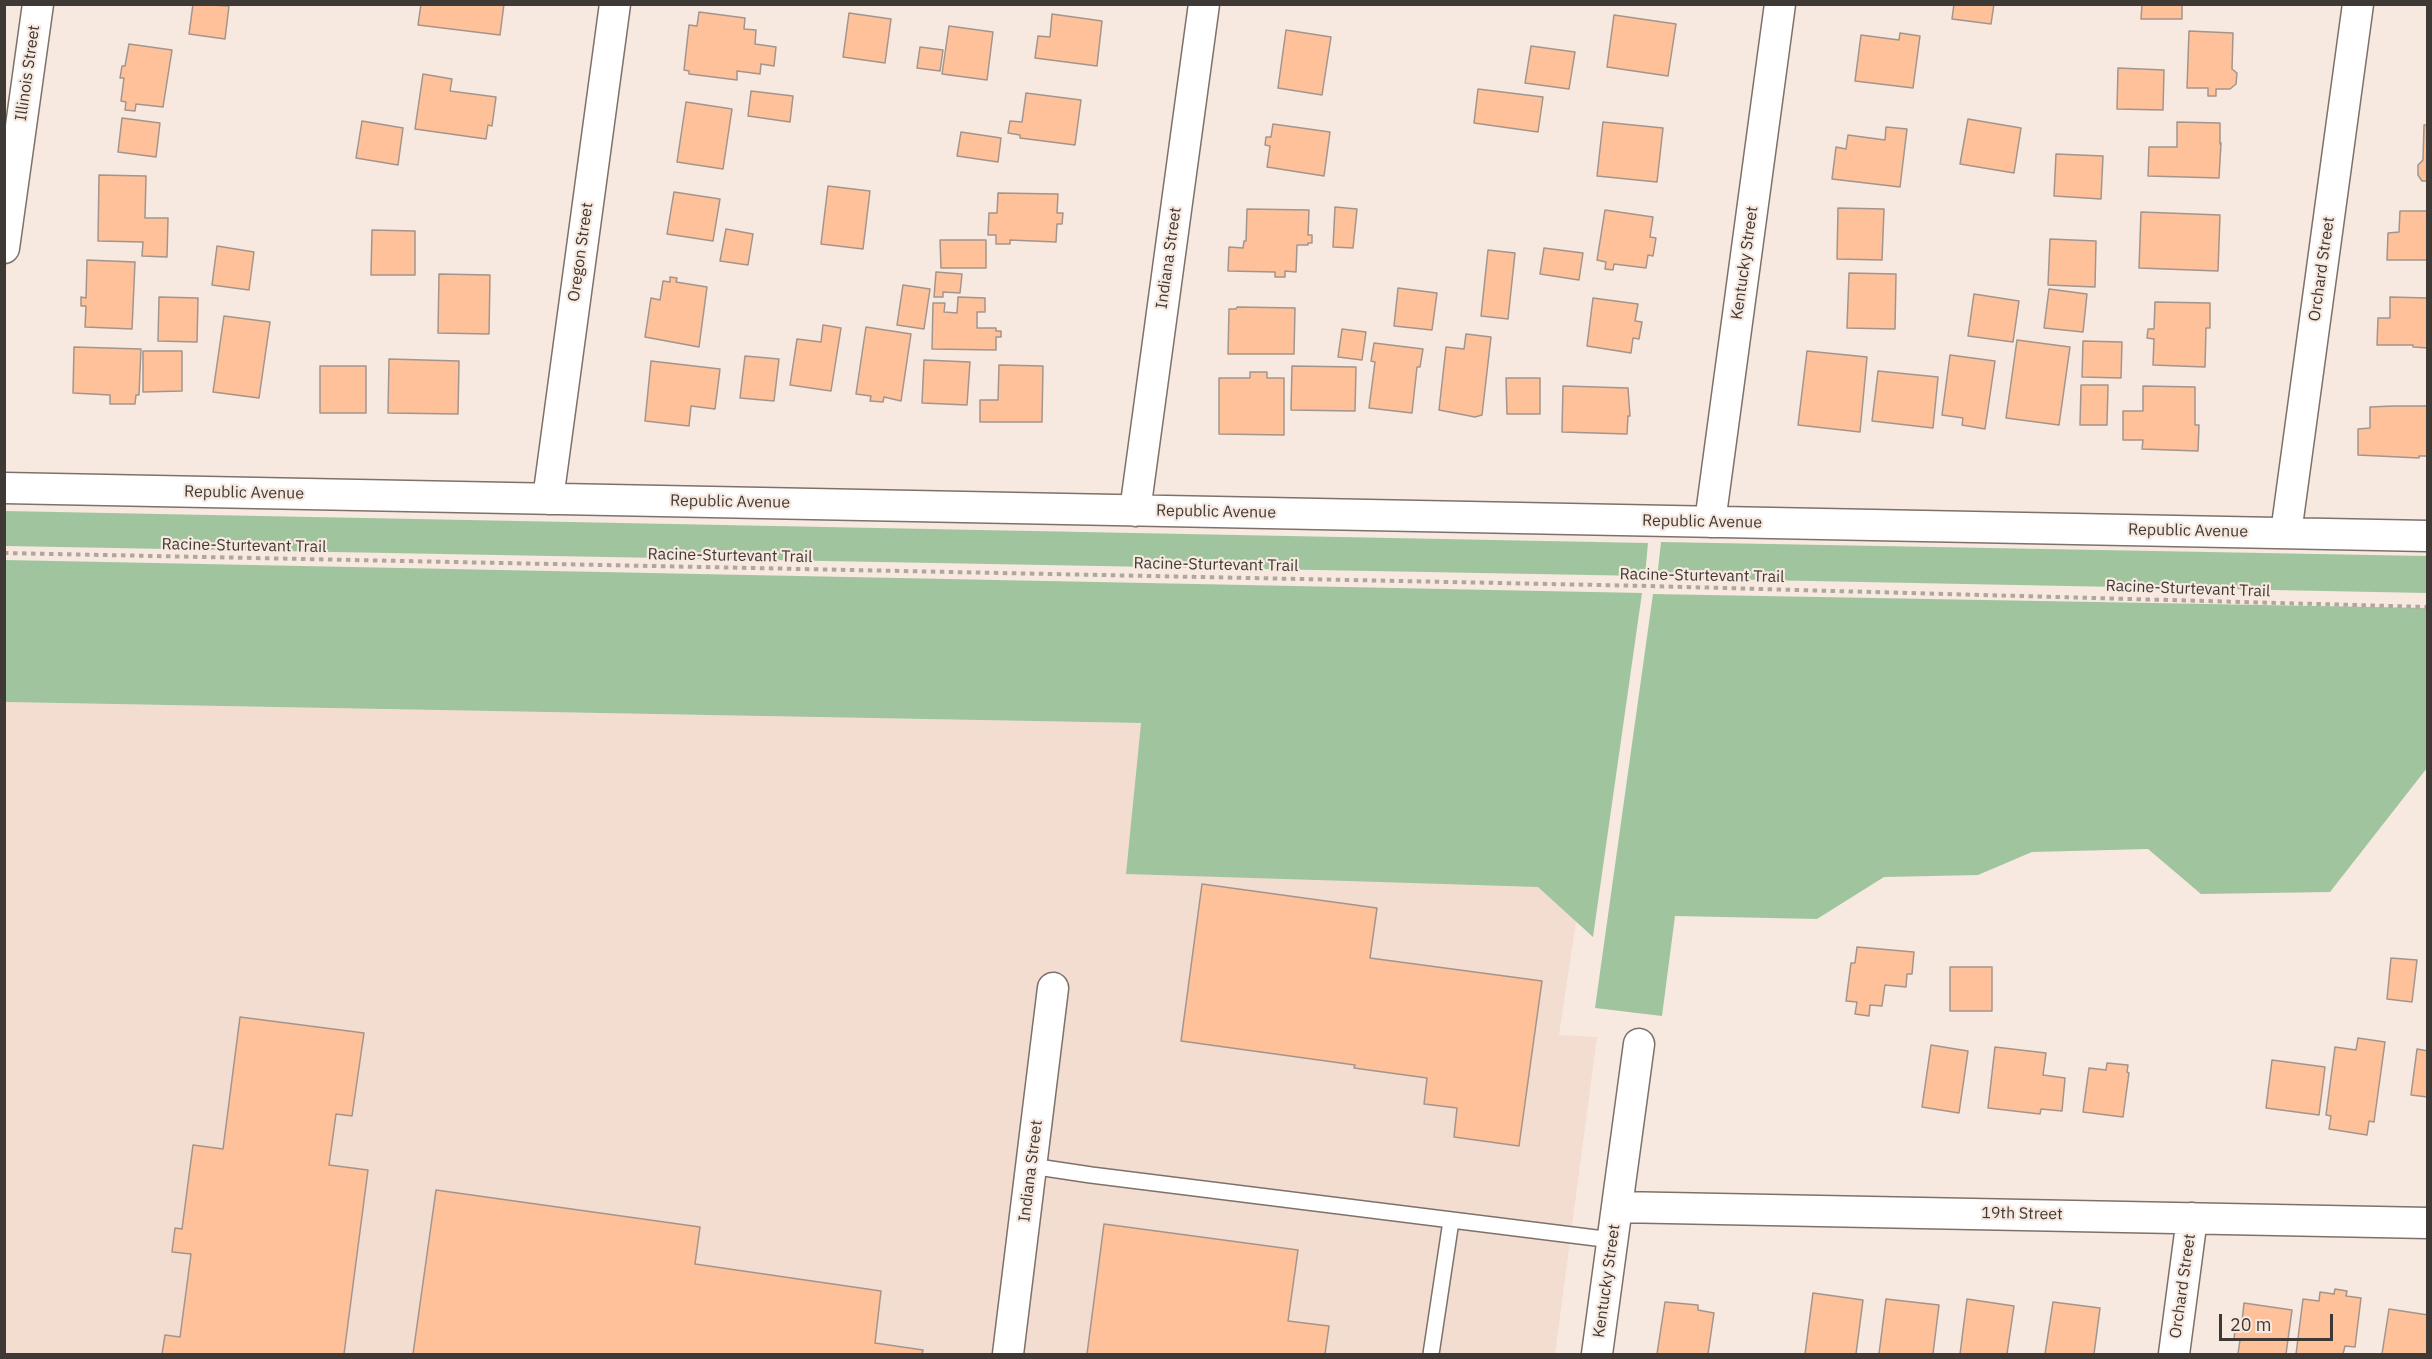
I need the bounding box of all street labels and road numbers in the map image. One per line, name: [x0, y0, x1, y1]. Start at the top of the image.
street label: Illinois Street: [12, 24, 44, 122]
street label: Oregon Street: [565, 201, 597, 303]
street label: Kentucky Street: [1728, 205, 1762, 321]
street label: Indiana Street: [1152, 206, 1186, 310]
street label: Orchard Street: [2305, 215, 2339, 323]
street label: Republic Avenue: [184, 482, 304, 504]
street label: Republic Avenue: [670, 491, 790, 513]
street label: Republic Avenue: [1156, 501, 1276, 523]
street label: Republic Avenue: [1642, 511, 1762, 533]
street label: Republic Avenue: [2128, 520, 2248, 542]
street label: Racine-Sturtevant Trail: [161, 535, 327, 557]
street label: Racine-Sturtevant Trail: [647, 545, 813, 567]
street label: Racine-Sturtevant Trail: [1133, 554, 1299, 576]
street label: Racine-Sturtevant Trail: [1619, 565, 1785, 587]
street label: Racine-Sturtevant Trail: [2105, 577, 2271, 601]
street label: Indiana Street: [1015, 1119, 1047, 1223]
street label: 19th Street: [1981, 1204, 2063, 1224]
street label: Kentucky Street: [1590, 1223, 1624, 1339]
street label: Orchard Street: [2166, 1232, 2200, 1340]

